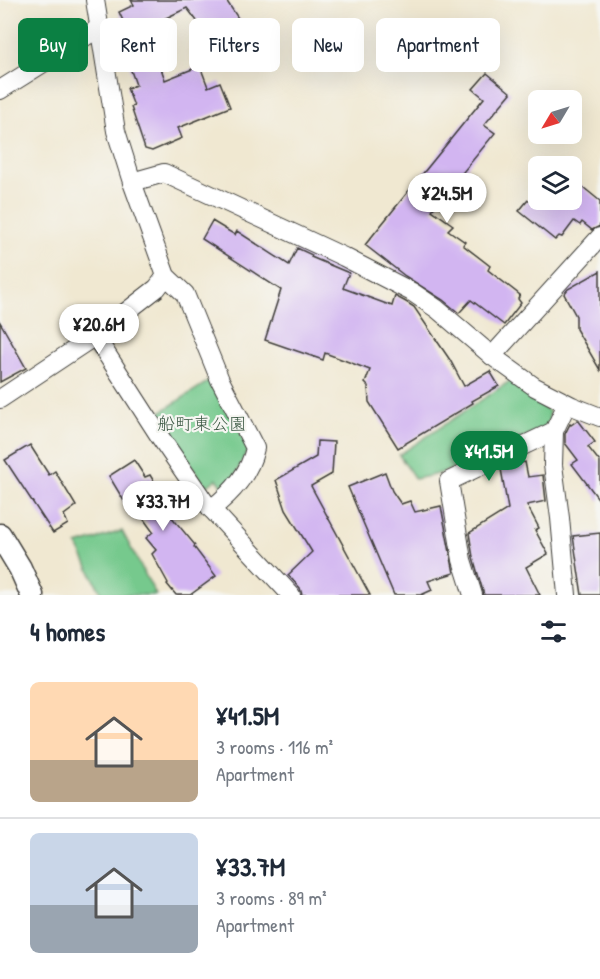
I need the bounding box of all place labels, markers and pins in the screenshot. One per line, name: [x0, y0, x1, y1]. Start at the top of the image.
pin: ¥24.5M: [398, 173, 496, 224]
pin: ¥20.6M: [50, 304, 148, 355]
pin: ¥41.5M: [440, 431, 538, 482]
pin: ¥33.7M: [114, 481, 212, 532]

